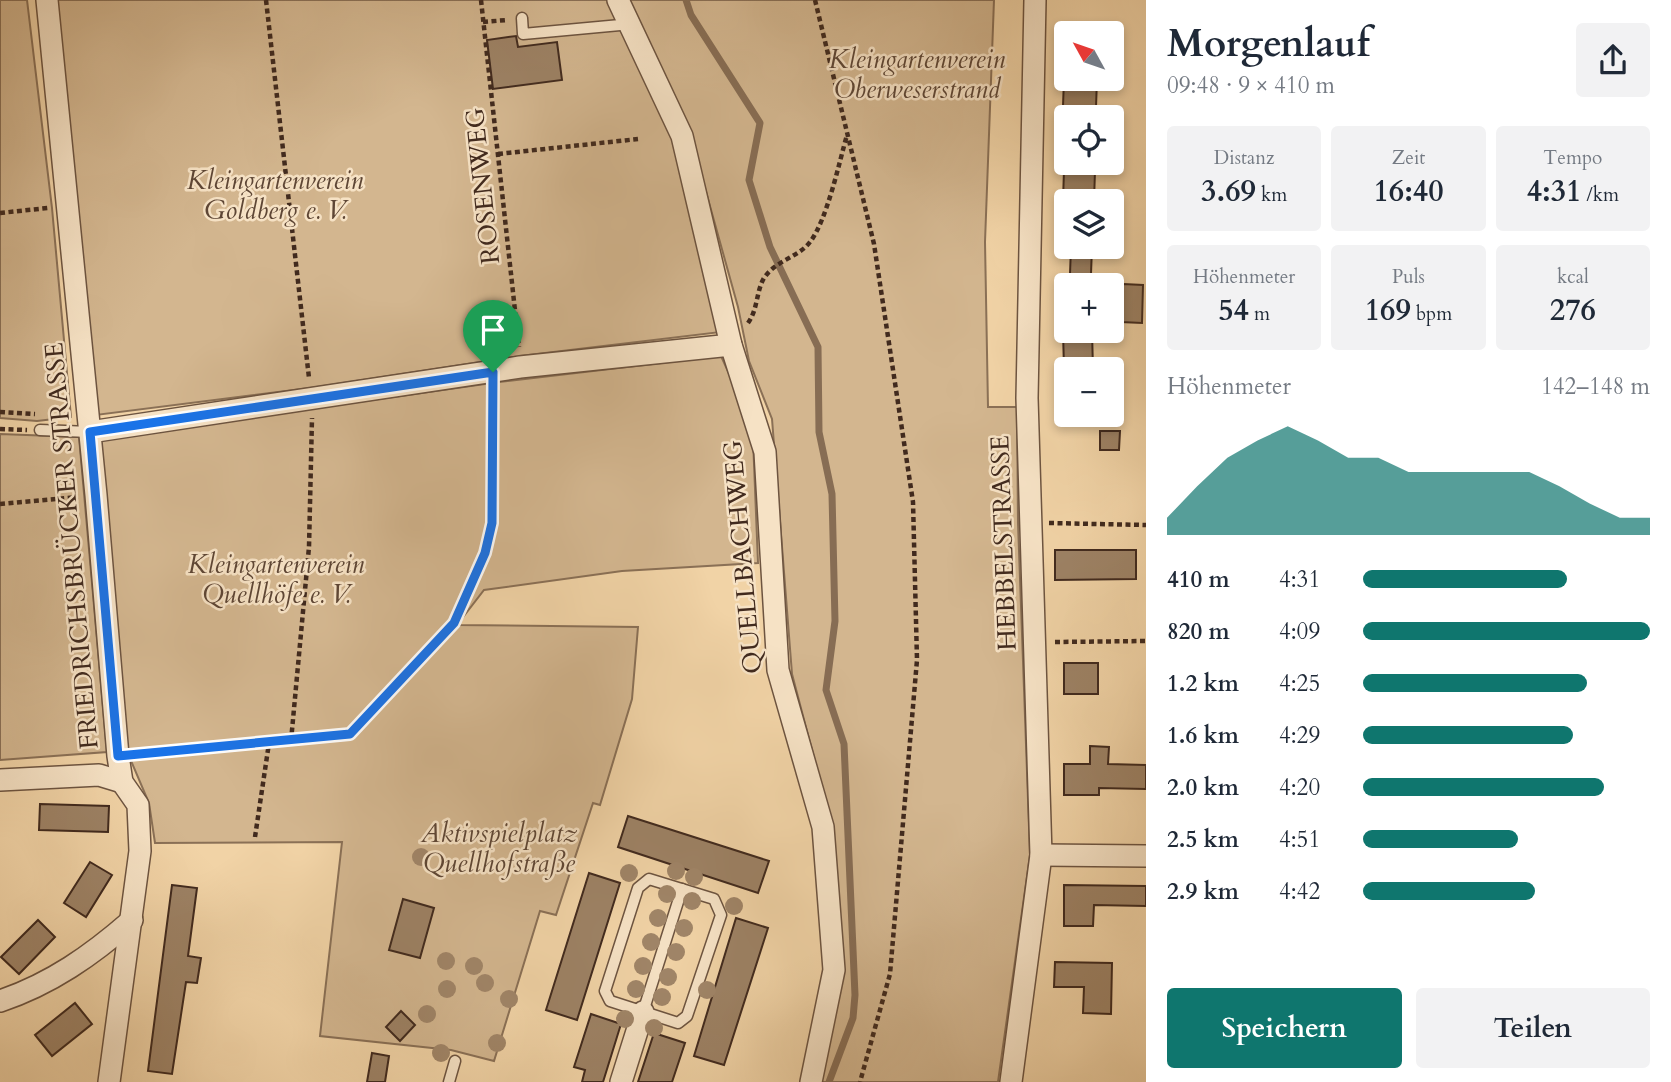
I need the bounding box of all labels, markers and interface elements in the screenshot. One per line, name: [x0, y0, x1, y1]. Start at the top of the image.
text: Morgenlauf: [1167, 18, 1370, 70]
north arrow: [1054, 21, 1124, 91]
map controls: [1054, 21, 1124, 427]
button: share: [1576, 23, 1650, 97]
park label: Kleingartenverein Oberweserstrand: [829, 42, 1006, 107]
text: 09:48 · 9 × 410 m: [1167, 70, 1335, 101]
button: locate: [1054, 105, 1124, 175]
street label: ROSENWEG: [457, 106, 508, 266]
text: Distanz: [1214, 145, 1274, 171]
text: Zeit: [1392, 145, 1425, 171]
text: Tempo: [1543, 145, 1602, 171]
park label: Kleingartenverein Goldberg e. V.: [187, 163, 364, 228]
text: 3.69: [1201, 171, 1256, 212]
text: 16:40: [1373, 171, 1444, 212]
text: 4:31: [1527, 171, 1581, 212]
text: km: [1256, 182, 1287, 208]
text: /km: [1581, 182, 1619, 208]
button: layers: [1054, 189, 1124, 259]
text: Höhenmeter: [1193, 264, 1295, 290]
text: Puls: [1392, 264, 1425, 290]
text: kcal: [1557, 264, 1589, 290]
button: +: [1054, 273, 1124, 343]
text: 54: [1218, 290, 1249, 331]
text: 169: [1365, 290, 1411, 331]
text: 276: [1550, 290, 1596, 331]
pin: [463, 300, 523, 372]
text: m: [1249, 301, 1270, 327]
text: bpm: [1411, 301, 1452, 327]
icon: arrive: [474, 311, 512, 349]
street label: FRIEDRICHSBRÜCKER STRASSE: [36, 341, 107, 751]
button: −: [1054, 357, 1124, 427]
text: Höhenmeter: [1167, 371, 1291, 402]
text: 142–148 m: [1541, 371, 1650, 402]
street label: HEBBELSTRASSE: [982, 435, 1025, 651]
street label: QUELLBACHWEG: [715, 439, 770, 675]
park label: Kleingartenverein Quellhöfe e. V.: [188, 547, 365, 612]
text: 410 m: [1167, 564, 1230, 595]
text: 4:31: [1279, 564, 1320, 595]
text: 820 m: [1167, 616, 1230, 647]
text: 4:09: [1279, 616, 1320, 647]
text: 1.2 km: [1167, 668, 1239, 699]
text: 4:25: [1279, 668, 1320, 699]
text: 1.6 km: [1167, 720, 1239, 751]
text: 4:29: [1279, 720, 1320, 751]
text: 2.0 km: [1167, 772, 1239, 803]
text: 4:20: [1279, 772, 1320, 803]
park label: Aktivspielplatz Quellhofstraße: [420, 816, 578, 881]
text: 2.5 km: [1167, 824, 1239, 855]
text: 4:51: [1279, 824, 1320, 855]
text: 2.9 km: [1167, 876, 1239, 907]
text: 4:42: [1279, 876, 1320, 907]
button: Speichern: [1167, 988, 1402, 1068]
button: Teilen: [1416, 988, 1650, 1068]

